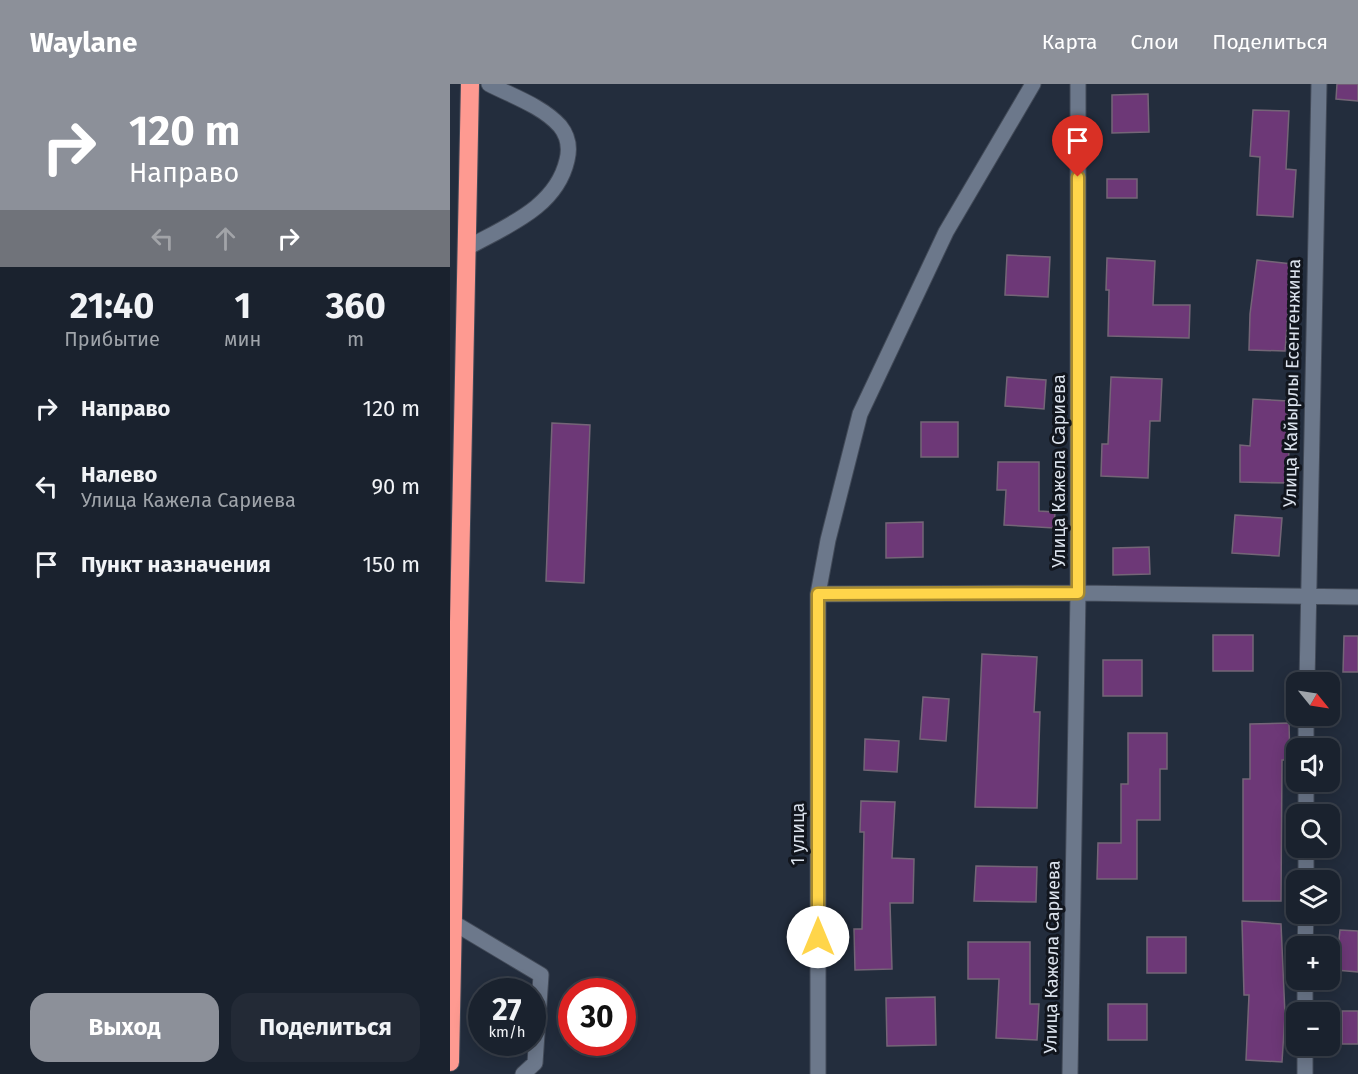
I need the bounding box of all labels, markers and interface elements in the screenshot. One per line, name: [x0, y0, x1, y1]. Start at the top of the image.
text: Waylane: [30, 26, 137, 59]
text: Карта: [1042, 29, 1098, 55]
text: Слои: [1131, 29, 1179, 55]
text: Поделиться: [1212, 29, 1328, 55]
text: 120 m: [129, 106, 240, 156]
icon: right: [30, 108, 108, 186]
pin: [1052, 115, 1103, 177]
icon: arrive: [1061, 124, 1094, 157]
text: Направо: [129, 157, 239, 189]
icon: left: [146, 222, 179, 255]
icon: ahead: [209, 222, 242, 255]
icon: right: [272, 222, 305, 255]
street label: Улица Кайырлы Есенгенжина: [1279, 259, 1305, 507]
text: 21:40: [70, 284, 154, 328]
text: 1: [234, 284, 251, 328]
text: 360: [326, 284, 386, 328]
text: Прибытие: [64, 327, 160, 351]
text: мин: [224, 327, 261, 351]
text: m: [347, 327, 364, 351]
street label: Улица Кажела Сариева: [1048, 374, 1070, 568]
icon: right: [30, 392, 63, 425]
text: Направо: [81, 395, 170, 422]
text: 120 m: [363, 395, 420, 422]
text: Налево: [81, 461, 157, 488]
icon: left: [30, 470, 63, 503]
text: 90 m: [371, 473, 420, 500]
text: Улица Кажела Сариева: [81, 488, 296, 512]
icon: arrive: [30, 548, 63, 581]
text: Пункт назначения: [81, 551, 271, 578]
text: 150 m: [362, 551, 420, 578]
north arrow: [1286, 672, 1340, 726]
map controls: [1286, 672, 1340, 1056]
button: sound: [1286, 738, 1340, 792]
street label: 1 улица: [787, 803, 809, 865]
button: search: [1286, 804, 1340, 858]
street label: Улица Кажела Сариева: [1039, 860, 1065, 1054]
button: layers: [1286, 870, 1340, 924]
position arrow: [786, 905, 850, 969]
button: +: [1286, 936, 1340, 990]
speed limit sign: 30: [558, 978, 636, 1056]
text: 27: [492, 992, 522, 1028]
button: Выход: [30, 993, 219, 1062]
button: Поделиться: [231, 993, 420, 1062]
button: −: [1286, 1002, 1340, 1056]
text: km/h: [488, 1023, 526, 1041]

